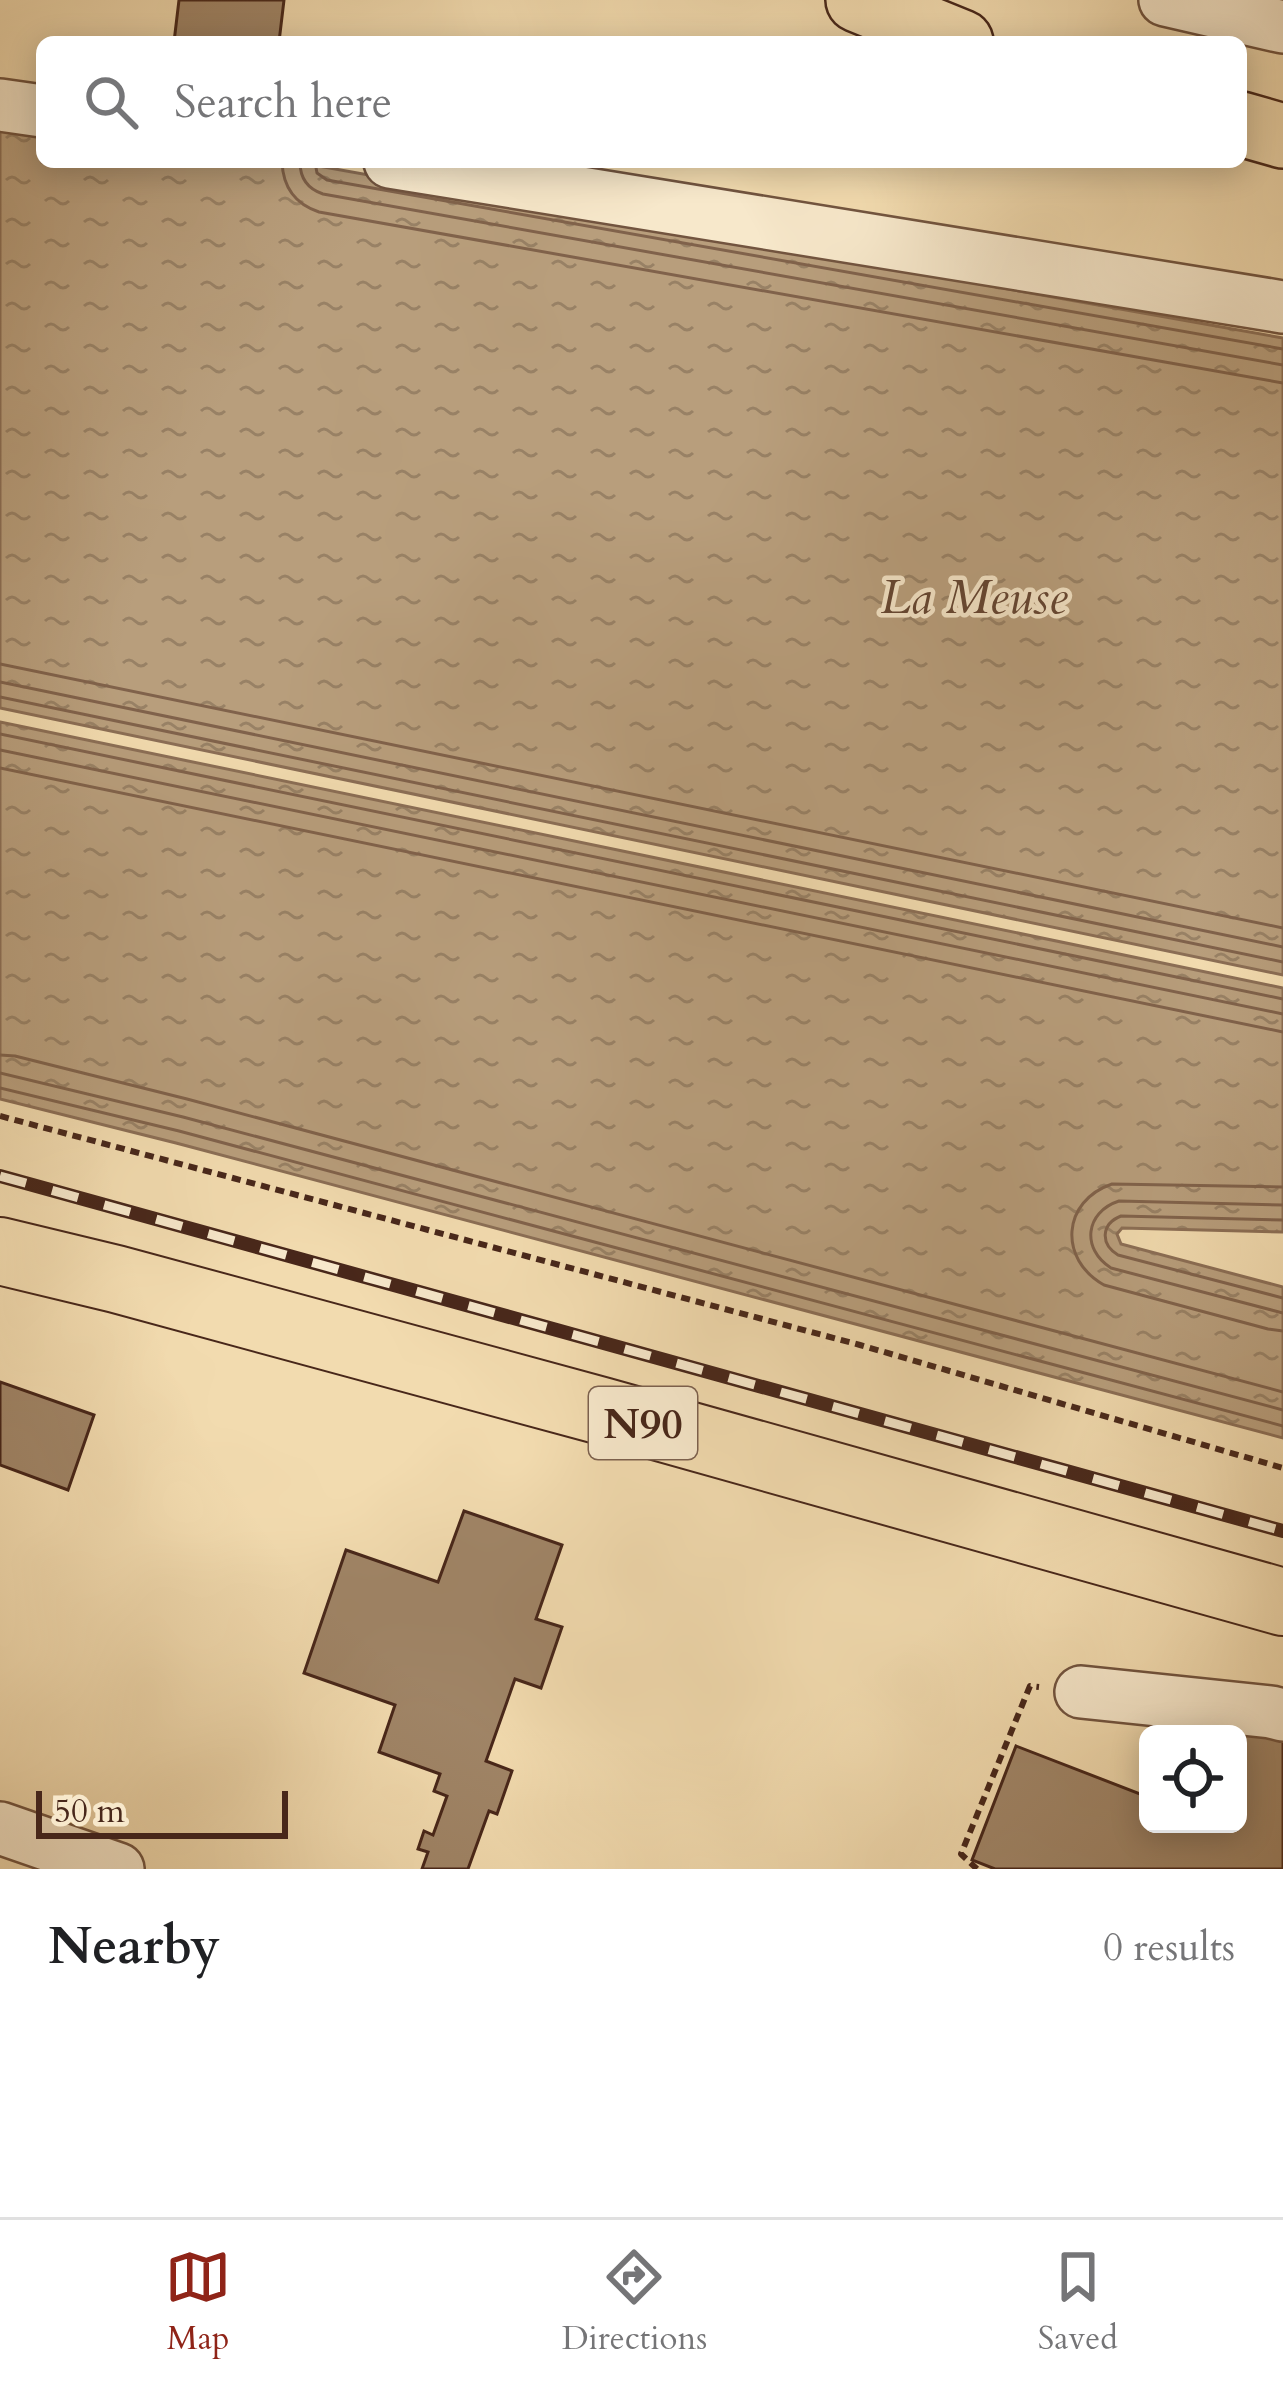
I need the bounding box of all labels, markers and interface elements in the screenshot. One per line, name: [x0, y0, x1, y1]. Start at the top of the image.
search box: [36, 36, 1247, 168]
icon: search: [78, 69, 144, 135]
text: Search here: [174, 72, 392, 133]
water label: La Meuse: [880, 565, 1068, 630]
road number: N90: [589, 1387, 697, 1459]
map controls: [1139, 1725, 1247, 1833]
button: locate: [1139, 1725, 1247, 1833]
scale bar: [36, 1785, 288, 1838]
text: 50 m: [54, 1789, 125, 1834]
text: Nearby: [48, 1912, 220, 1982]
text: 0 results: [1103, 1921, 1235, 1974]
tab: Map: [165, 2244, 231, 2361]
tab: Directions: [562, 2244, 707, 2361]
tab: Saved: [1038, 2244, 1118, 2361]

